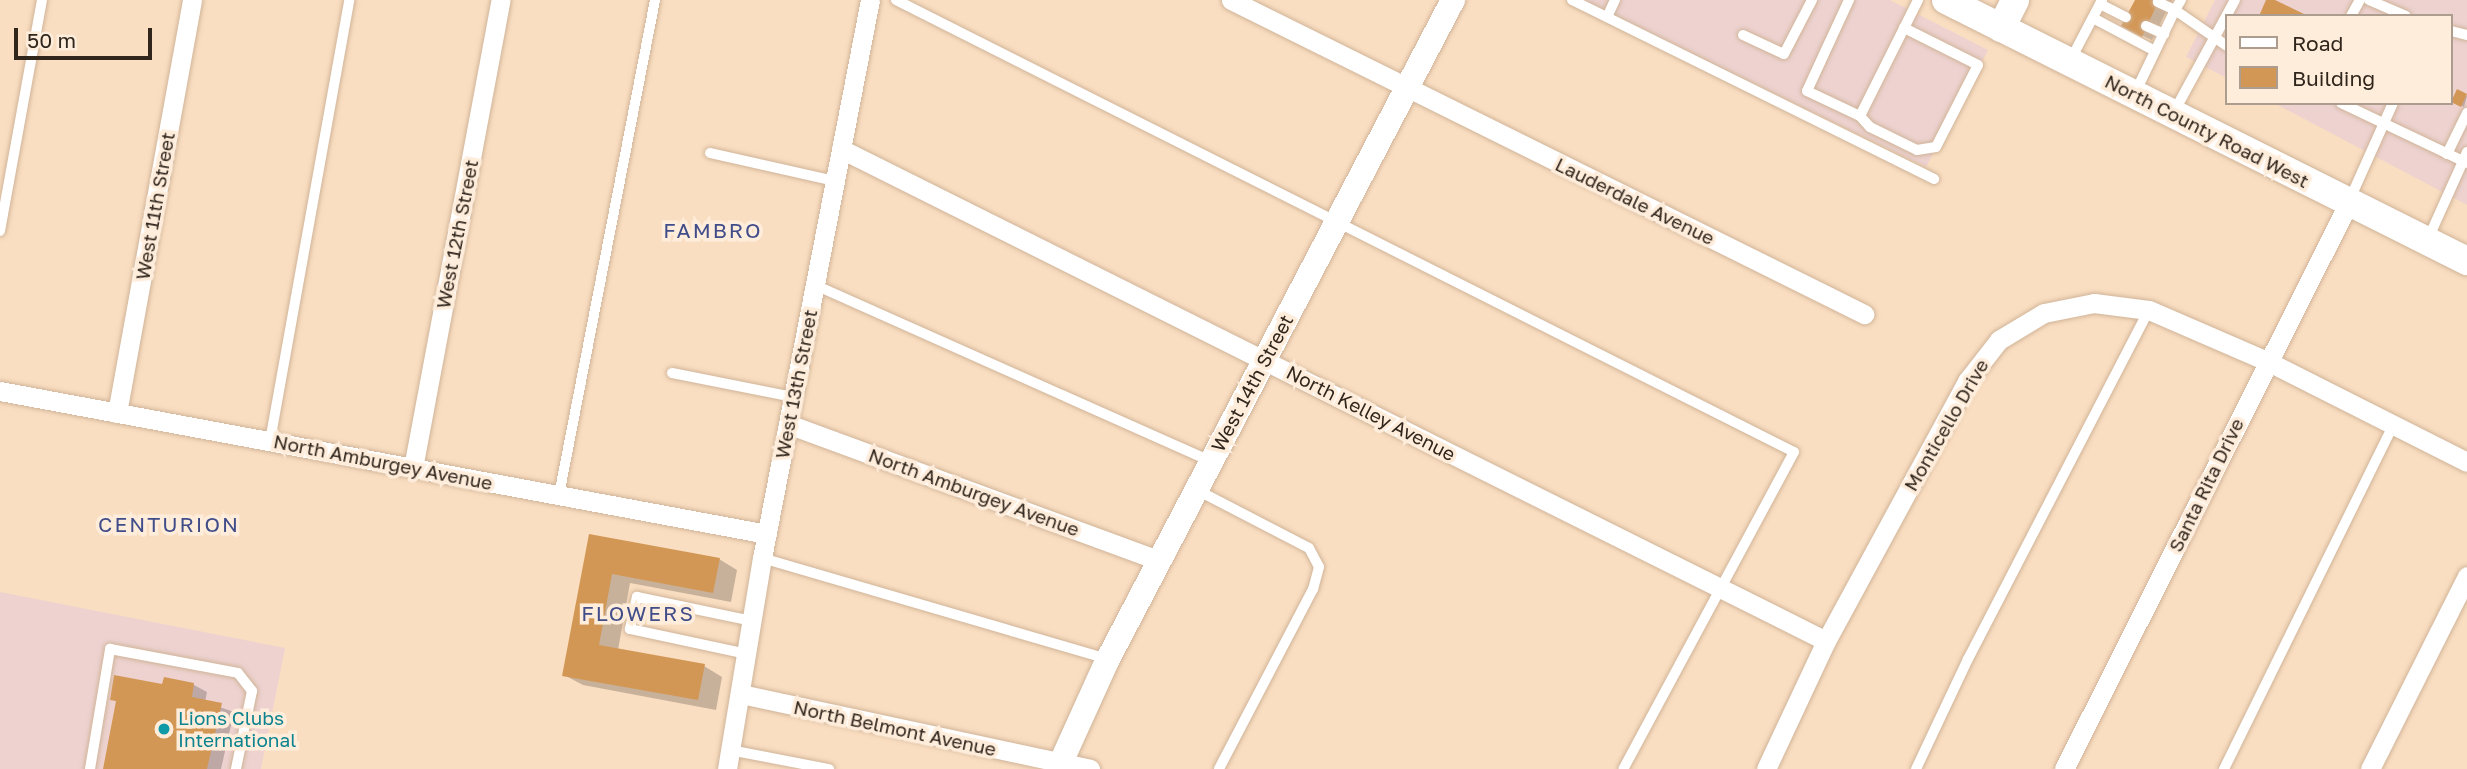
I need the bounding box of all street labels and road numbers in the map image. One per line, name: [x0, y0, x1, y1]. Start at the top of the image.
street label: North County Road West: [2101, 70, 2313, 192]
street label: West 11th Street: [131, 130, 179, 282]
street label: Lauderdale Avenue: [1552, 153, 1718, 249]
street label: West 12th Street: [431, 158, 483, 310]
street label: West 13th Street: [770, 307, 822, 461]
street label: West 14th Street: [1206, 311, 1298, 455]
street label: Monticello Drive: [1899, 355, 1993, 495]
street label: North Kelley Avenue: [1283, 361, 1459, 465]
street label: Santa Rita Drive: [2164, 415, 2248, 555]
street label: North Amburgey Avenue: [272, 430, 494, 494]
street label: North Amburgey Avenue: [866, 443, 1082, 541]
street label: North Belmont Avenue: [792, 695, 998, 761]

